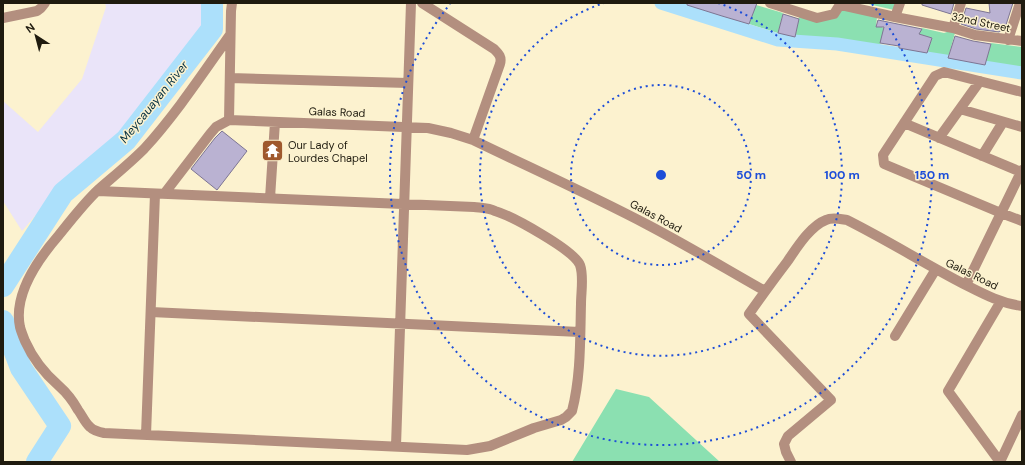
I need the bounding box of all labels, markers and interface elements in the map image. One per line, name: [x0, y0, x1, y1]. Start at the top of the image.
street label: 32nd Street: [950, 9, 1012, 35]
north arrow: [16, 16, 56, 56]
text: N: [23, 20, 37, 36]
water label: Meycauayan River: [116, 57, 192, 146]
street label: Galas Road: [308, 104, 366, 120]
temple icon: Our Lady of Lourdes Chapel: [259, 138, 285, 164]
place label: Our Lady of Lourdes Chapel: [288, 138, 368, 165]
text: 50 m: [736, 167, 766, 183]
text: 100 m: [824, 167, 860, 183]
text: 150 m: [915, 167, 949, 183]
centre of rings: [654, 168, 668, 182]
street label: Galas Road: [628, 196, 684, 236]
street label: Galas Road: [943, 255, 1001, 293]

